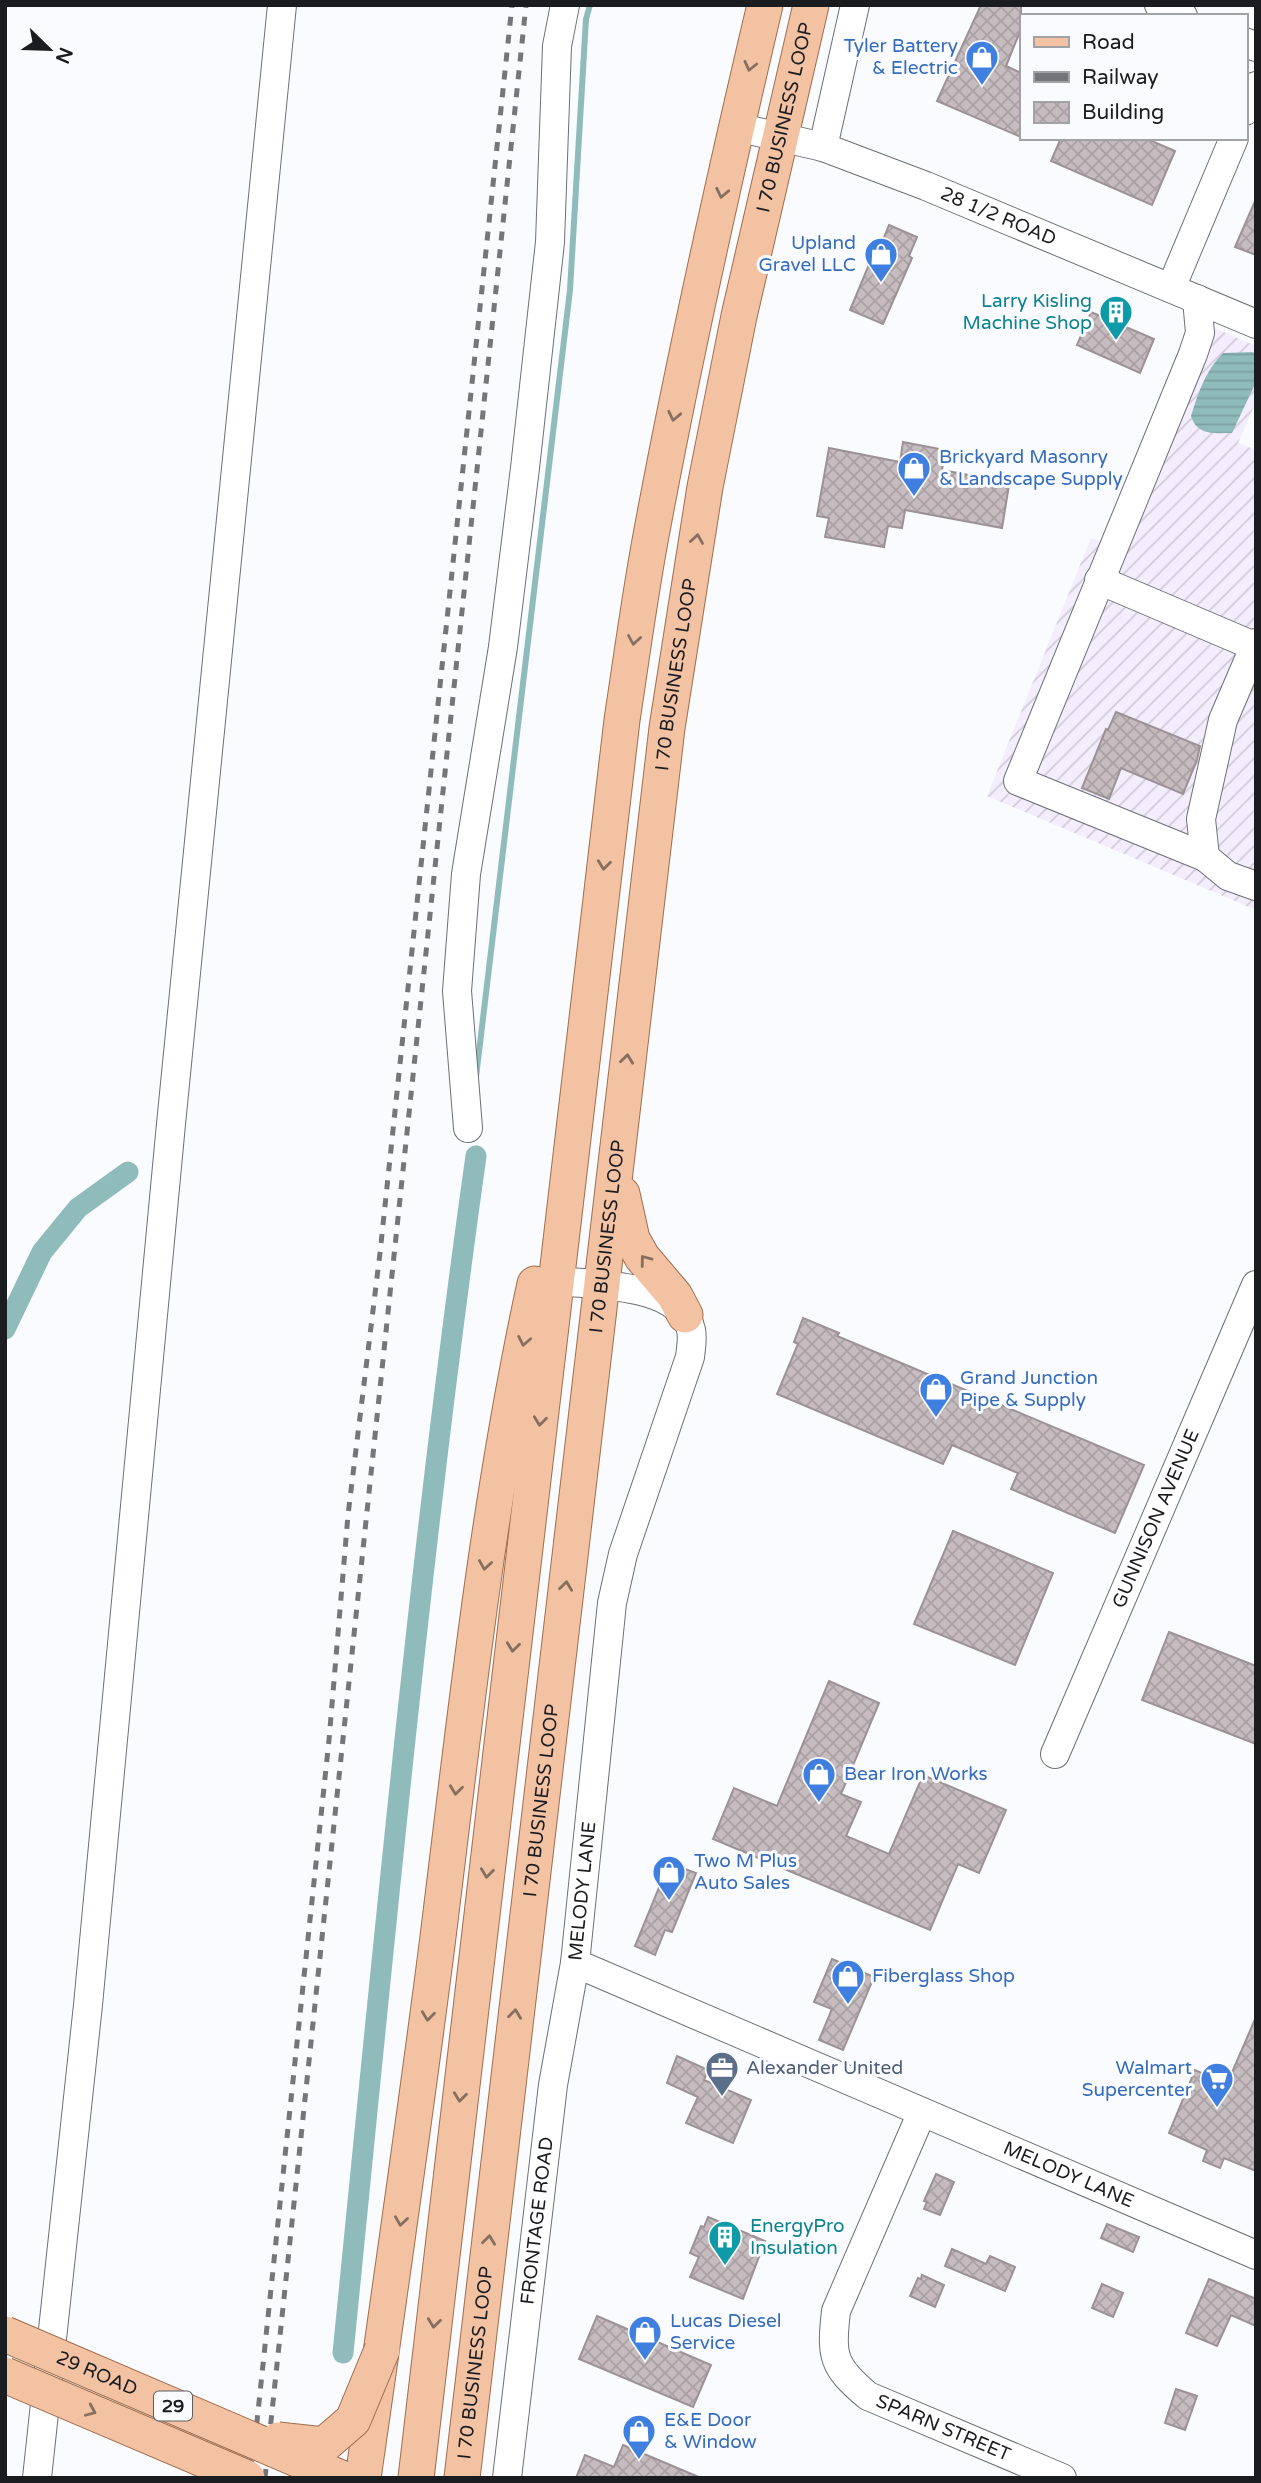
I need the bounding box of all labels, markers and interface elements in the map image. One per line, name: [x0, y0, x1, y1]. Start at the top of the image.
north arrow: [14, 14, 84, 84]
legend: [1020, 14, 1247, 140]
street label: I 70 BUSINESS LOOP: [752, 20, 818, 215]
text: Road: [1082, 30, 1135, 55]
place label: Tyler Battery & Electric: [844, 35, 958, 79]
shop icon: Tyler Battery & Electric: [963, 38, 1001, 87]
text: N: [51, 44, 77, 67]
one-way arrow: [744, 60, 759, 72]
text: Railway: [1082, 65, 1159, 90]
text: Building: [1082, 100, 1164, 125]
street label: 28 1/2 ROAD: [937, 182, 1060, 250]
one-way arrow: [715, 187, 730, 199]
place label: Upland Gravel LLC: [758, 232, 856, 276]
shop icon: Upland Gravel LLC: [862, 235, 900, 284]
place label: Larry Kisling Machine Shop: [963, 290, 1092, 334]
building icon: Larry Kisling Machine Shop: [1097, 293, 1135, 342]
one-way arrow: [668, 410, 683, 422]
place label: Brickyard Masonry & Landscape Supply: [939, 446, 1123, 490]
shop icon: Brickyard Masonry & Landscape Supply: [895, 449, 933, 498]
one-way arrow: [689, 534, 704, 545]
street label: I 70 BUSINESS LOOP: [651, 577, 701, 772]
one-way arrow: [627, 634, 642, 646]
one-way arrow: [597, 859, 612, 871]
one-way arrow: [620, 1053, 635, 1065]
street label: I 70 BUSINESS LOOP: [585, 1138, 630, 1334]
one-way arrow: [641, 1255, 653, 1268]
one-way arrow: [517, 1335, 532, 1347]
place label: Grand Junction Pipe & Supply: [960, 1367, 1098, 1411]
shop icon: Grand Junction Pipe & Supply: [917, 1370, 955, 1419]
one-way arrow: [532, 1416, 547, 1427]
street label: GUNNISON AVENUE: [1108, 1426, 1204, 1612]
one-way arrow: [477, 1559, 492, 1571]
one-way arrow: [558, 1580, 573, 1591]
one-way arrow: [506, 1641, 521, 1653]
street label: I 70 BUSINESS LOOP: [519, 1703, 564, 1898]
shop icon: Bear Iron Works: [800, 1755, 838, 1804]
place label: Bear Iron Works: [844, 1763, 988, 1785]
one-way arrow: [449, 1785, 464, 1796]
street label: MELODY LANE: [564, 1820, 600, 1962]
place label: Two M Plus Auto Sales: [694, 1850, 797, 1894]
shop icon: Two M Plus Auto Sales: [650, 1853, 688, 1902]
one-way arrow: [479, 1867, 494, 1879]
shop icon: Fiberglass Shop: [829, 1957, 867, 2006]
place label: Fiberglass Shop: [872, 1965, 1015, 1987]
one-way arrow: [508, 2008, 523, 2019]
one-way arrow: [421, 2010, 436, 2022]
office icon: Alexander United: [703, 2049, 741, 2098]
place label: Alexander United: [746, 2057, 903, 2079]
place label: Walmart Supercenter: [1082, 2057, 1193, 2101]
supermarket icon: Walmart Supercenter: [1198, 2060, 1236, 2109]
one-way arrow: [453, 2091, 468, 2103]
street label: FRONTAGE ROAD: [516, 2136, 558, 2306]
street label: MELODY LANE: [1000, 2137, 1137, 2212]
one-way arrow: [394, 2215, 409, 2227]
place label: EnergyPro Insulation: [750, 2215, 845, 2259]
building icon: EnergyPro Insulation: [706, 2218, 744, 2267]
one-way arrow: [482, 2234, 497, 2245]
street label: I 70 BUSINESS LOOP: [453, 2265, 498, 2461]
place label: Lucas Diesel Service: [670, 2310, 782, 2354]
shop icon: Lucas Diesel Service: [626, 2313, 664, 2362]
one-way arrow: [426, 2317, 441, 2329]
street label: 29 ROAD: [53, 2346, 141, 2400]
street label: SPARN STREET: [873, 2390, 1014, 2466]
road number: 29: [154, 2392, 192, 2420]
one-way arrow: [83, 2403, 96, 2417]
place label: E&E Door & Window: [664, 2409, 757, 2453]
shop icon: E&E Door & Window: [620, 2412, 658, 2461]

